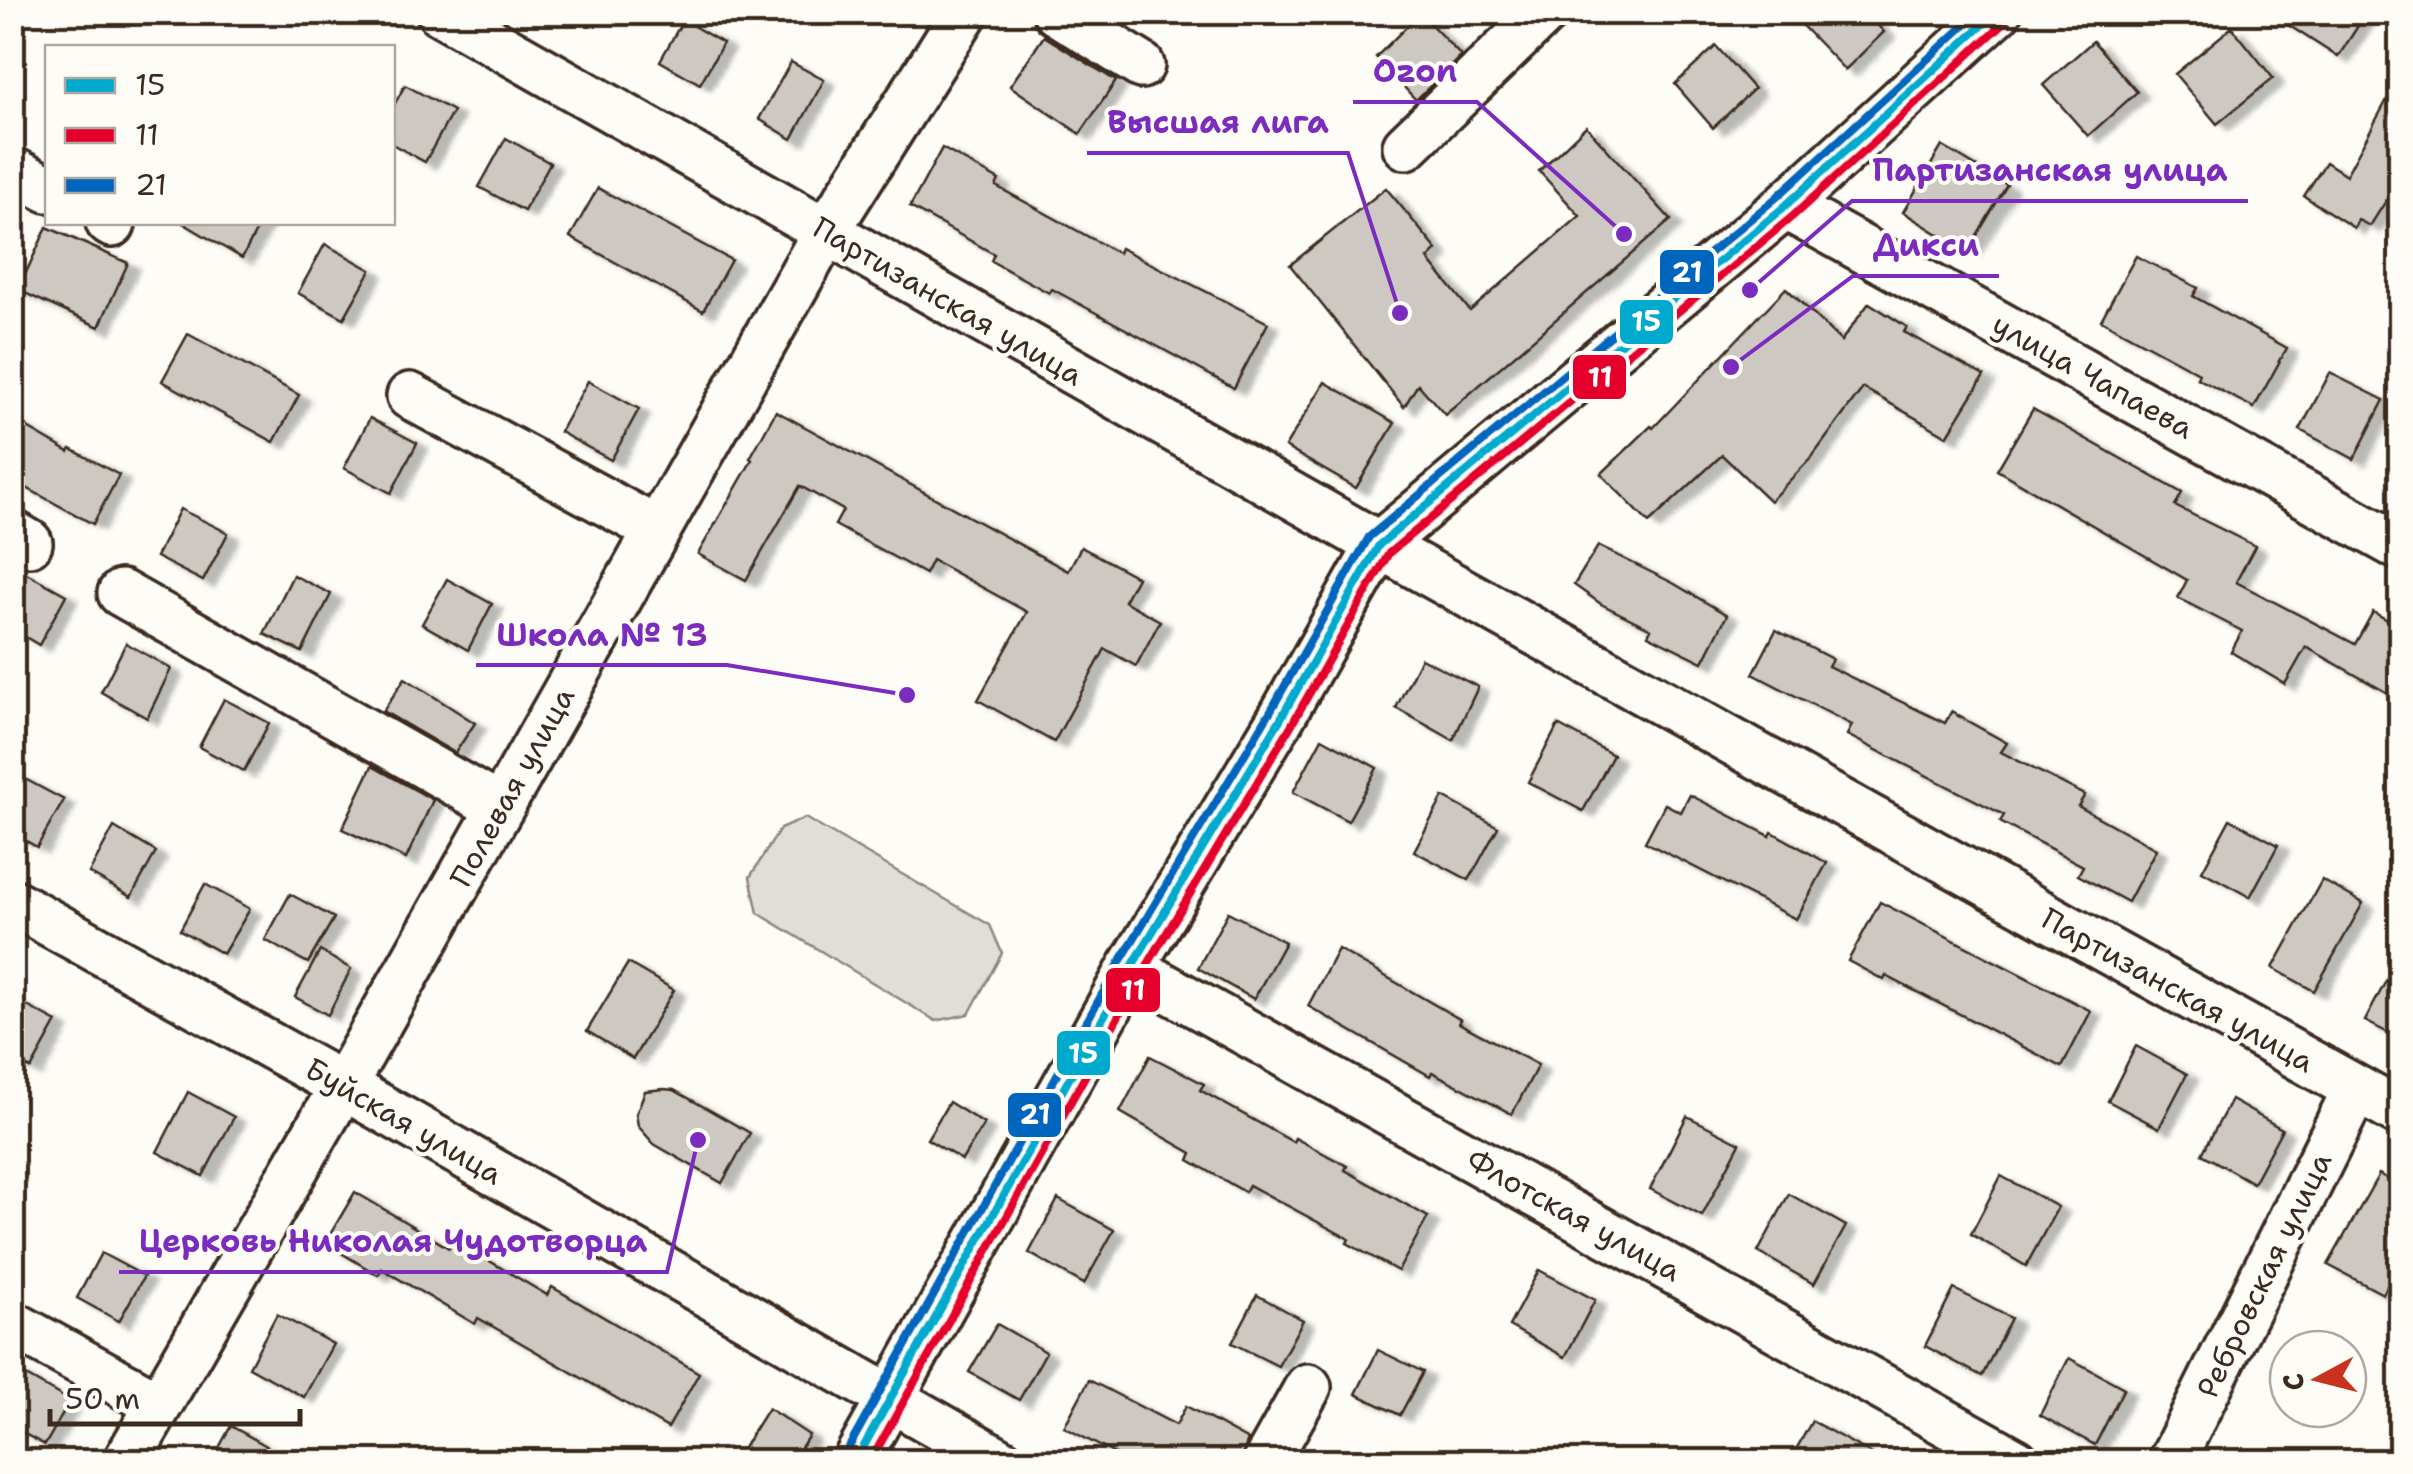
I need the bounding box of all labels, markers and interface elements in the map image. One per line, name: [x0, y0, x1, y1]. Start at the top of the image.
callout: Ozon: [1353, 40, 1477, 102]
legend: [45, 45, 395, 225]
text: Ozon: [1373, 49, 1457, 92]
text: 15: [135, 64, 165, 105]
callout: Высшая лига: [1087, 91, 1348, 153]
text: Высшая лига: [1107, 100, 1329, 143]
text: 11: [135, 114, 159, 155]
callout: Партизанская улица: [1852, 139, 2248, 201]
text: Партизанская улица: [1872, 148, 2228, 191]
text: 21: [135, 164, 167, 205]
street label: Партизанская улица: [805, 207, 1091, 395]
callout: Дикси: [1853, 214, 1999, 276]
text: Дикси: [1873, 223, 1979, 266]
line badge: 21: [1658, 248, 1716, 296]
text: 21: [1671, 253, 1703, 291]
line badge: 15: [1618, 298, 1675, 346]
text: 15: [1631, 302, 1661, 340]
street label: улица Чапаева: [1985, 304, 2201, 448]
line badge: 11: [1571, 353, 1628, 401]
text: 11: [1588, 358, 1612, 396]
callout: Школа № 13: [476, 603, 727, 665]
text: Школа № 13: [496, 613, 708, 656]
street label: Полевая улица: [440, 679, 584, 894]
street label: Партизанская улица: [2034, 898, 2322, 1082]
line badge: 11: [1104, 966, 1162, 1014]
text: 11: [1121, 971, 1145, 1009]
line badge: 15: [1055, 1029, 1112, 1077]
text: 15: [1068, 1034, 1098, 1072]
street label: Буйская улица: [298, 1048, 510, 1194]
line badge: 21: [1006, 1091, 1063, 1139]
text: 21: [1019, 1095, 1051, 1133]
street label: Флотская улица: [1459, 1139, 1689, 1291]
street label: Ребровская улица: [2187, 1145, 2341, 1405]
callout: Церковь Николая Чудотворца: [119, 1210, 667, 1272]
text: Церковь Николая Чудотворца: [139, 1219, 647, 1262]
north arrow: [2268, 1329, 2368, 1429]
scale bar: [50, 1364, 300, 1426]
text: С: [2273, 1371, 2313, 1393]
text: 50 m: [65, 1378, 140, 1419]

